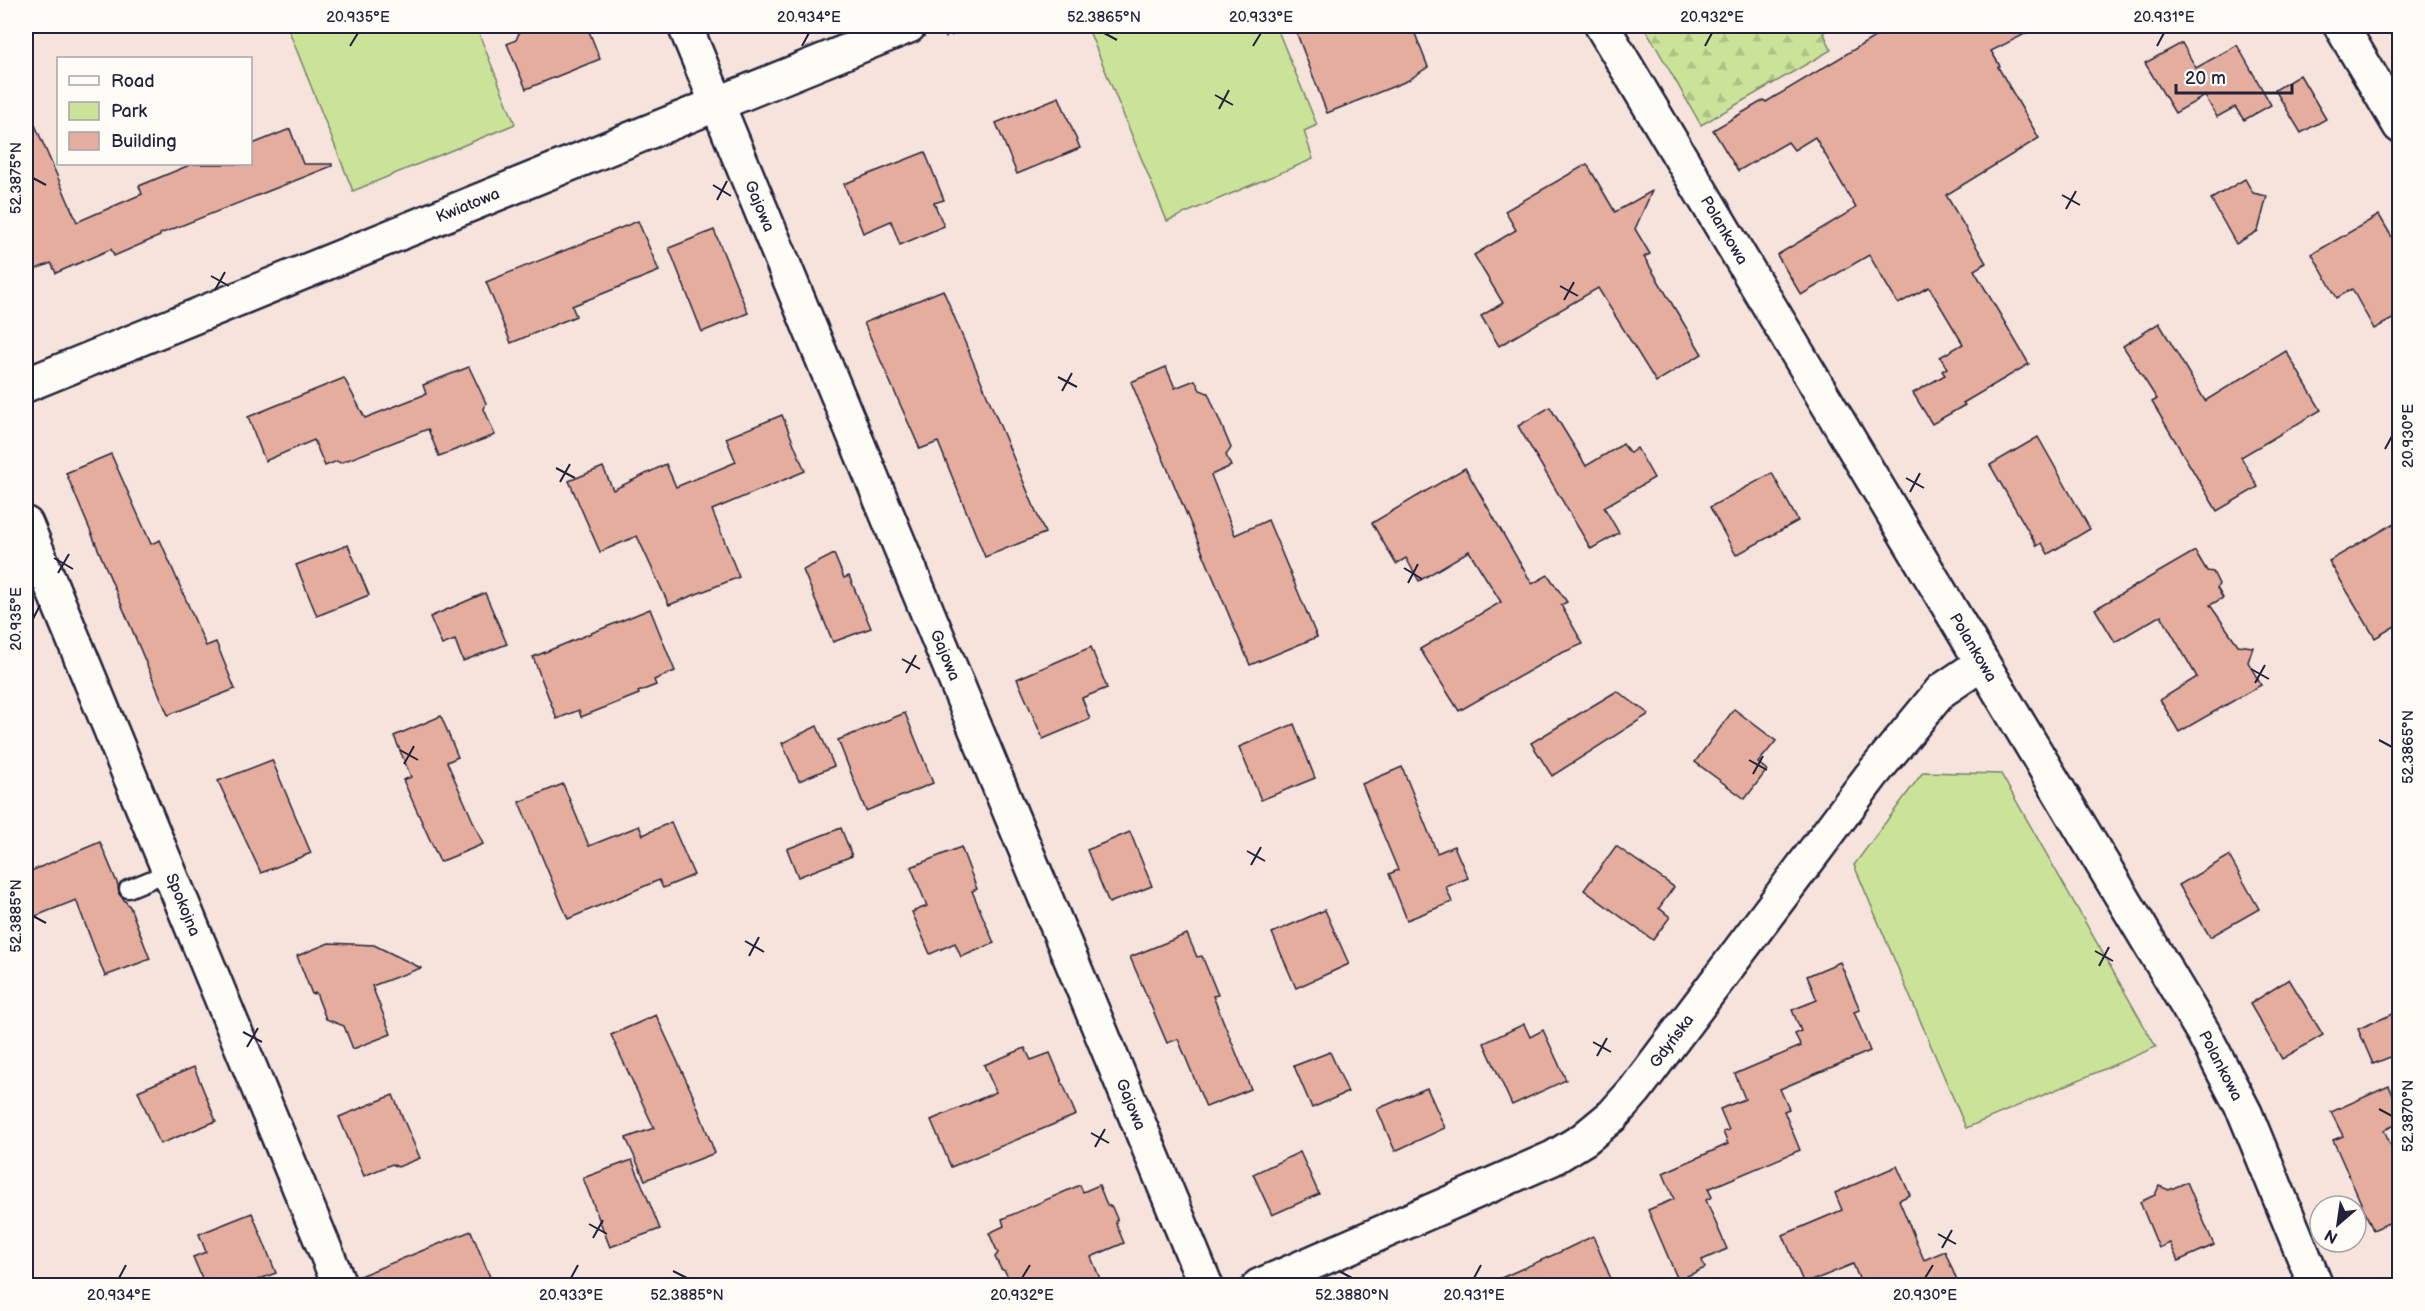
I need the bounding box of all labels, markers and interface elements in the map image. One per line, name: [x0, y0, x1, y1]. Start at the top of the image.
text: 20.935°E: [326, 8, 390, 27]
text: 20.934°E: [777, 8, 841, 27]
text: 52.3865°N: [1067, 8, 1141, 27]
text: 20.933°E: [1229, 8, 1293, 27]
text: 20.932°E: [1680, 8, 1744, 27]
text: 20.931°E: [2133, 8, 2195, 27]
legend: [57, 57, 252, 165]
scale bar: [2176, 57, 2292, 95]
text: 20 m: [2185, 68, 2226, 89]
text: Road: [111, 71, 155, 92]
text: Park: [111, 101, 147, 122]
text: Building: [111, 131, 177, 152]
text: 52.3875°N: [7, 142, 26, 214]
street label: Gajowa: [740, 178, 779, 235]
street label: Kwiatowa: [433, 184, 502, 227]
street label: Polankowa: [1696, 193, 1752, 268]
text: 20.930°E: [2399, 404, 2418, 468]
text: 20.935°E: [7, 587, 26, 651]
street label: Polankowa: [1945, 610, 2001, 685]
street label: Gajowa: [926, 627, 964, 684]
text: 52.3865°N: [2399, 710, 2418, 784]
street label: Spokojna: [162, 871, 204, 939]
text: 52.3885°N: [7, 879, 26, 953]
street label: Gdyńska: [1646, 1011, 1698, 1072]
street label: Polankowa: [2195, 1028, 2247, 1104]
street label: Gajowa: [1112, 1076, 1150, 1133]
text: 52.3870°N: [2399, 1080, 2418, 1152]
north arrow: [2308, 1194, 2368, 1254]
text: N: [2322, 1225, 2341, 1247]
text: 20.934°E: [87, 1286, 151, 1305]
text: 20.933°E: [539, 1286, 603, 1305]
text: 52.3885°N: [650, 1286, 724, 1305]
text: 20.932°E: [990, 1286, 1054, 1305]
text: 52.3880°N: [1315, 1286, 1389, 1305]
text: 20.931°E: [1443, 1286, 1505, 1305]
text: 20.930°E: [1893, 1286, 1957, 1305]

